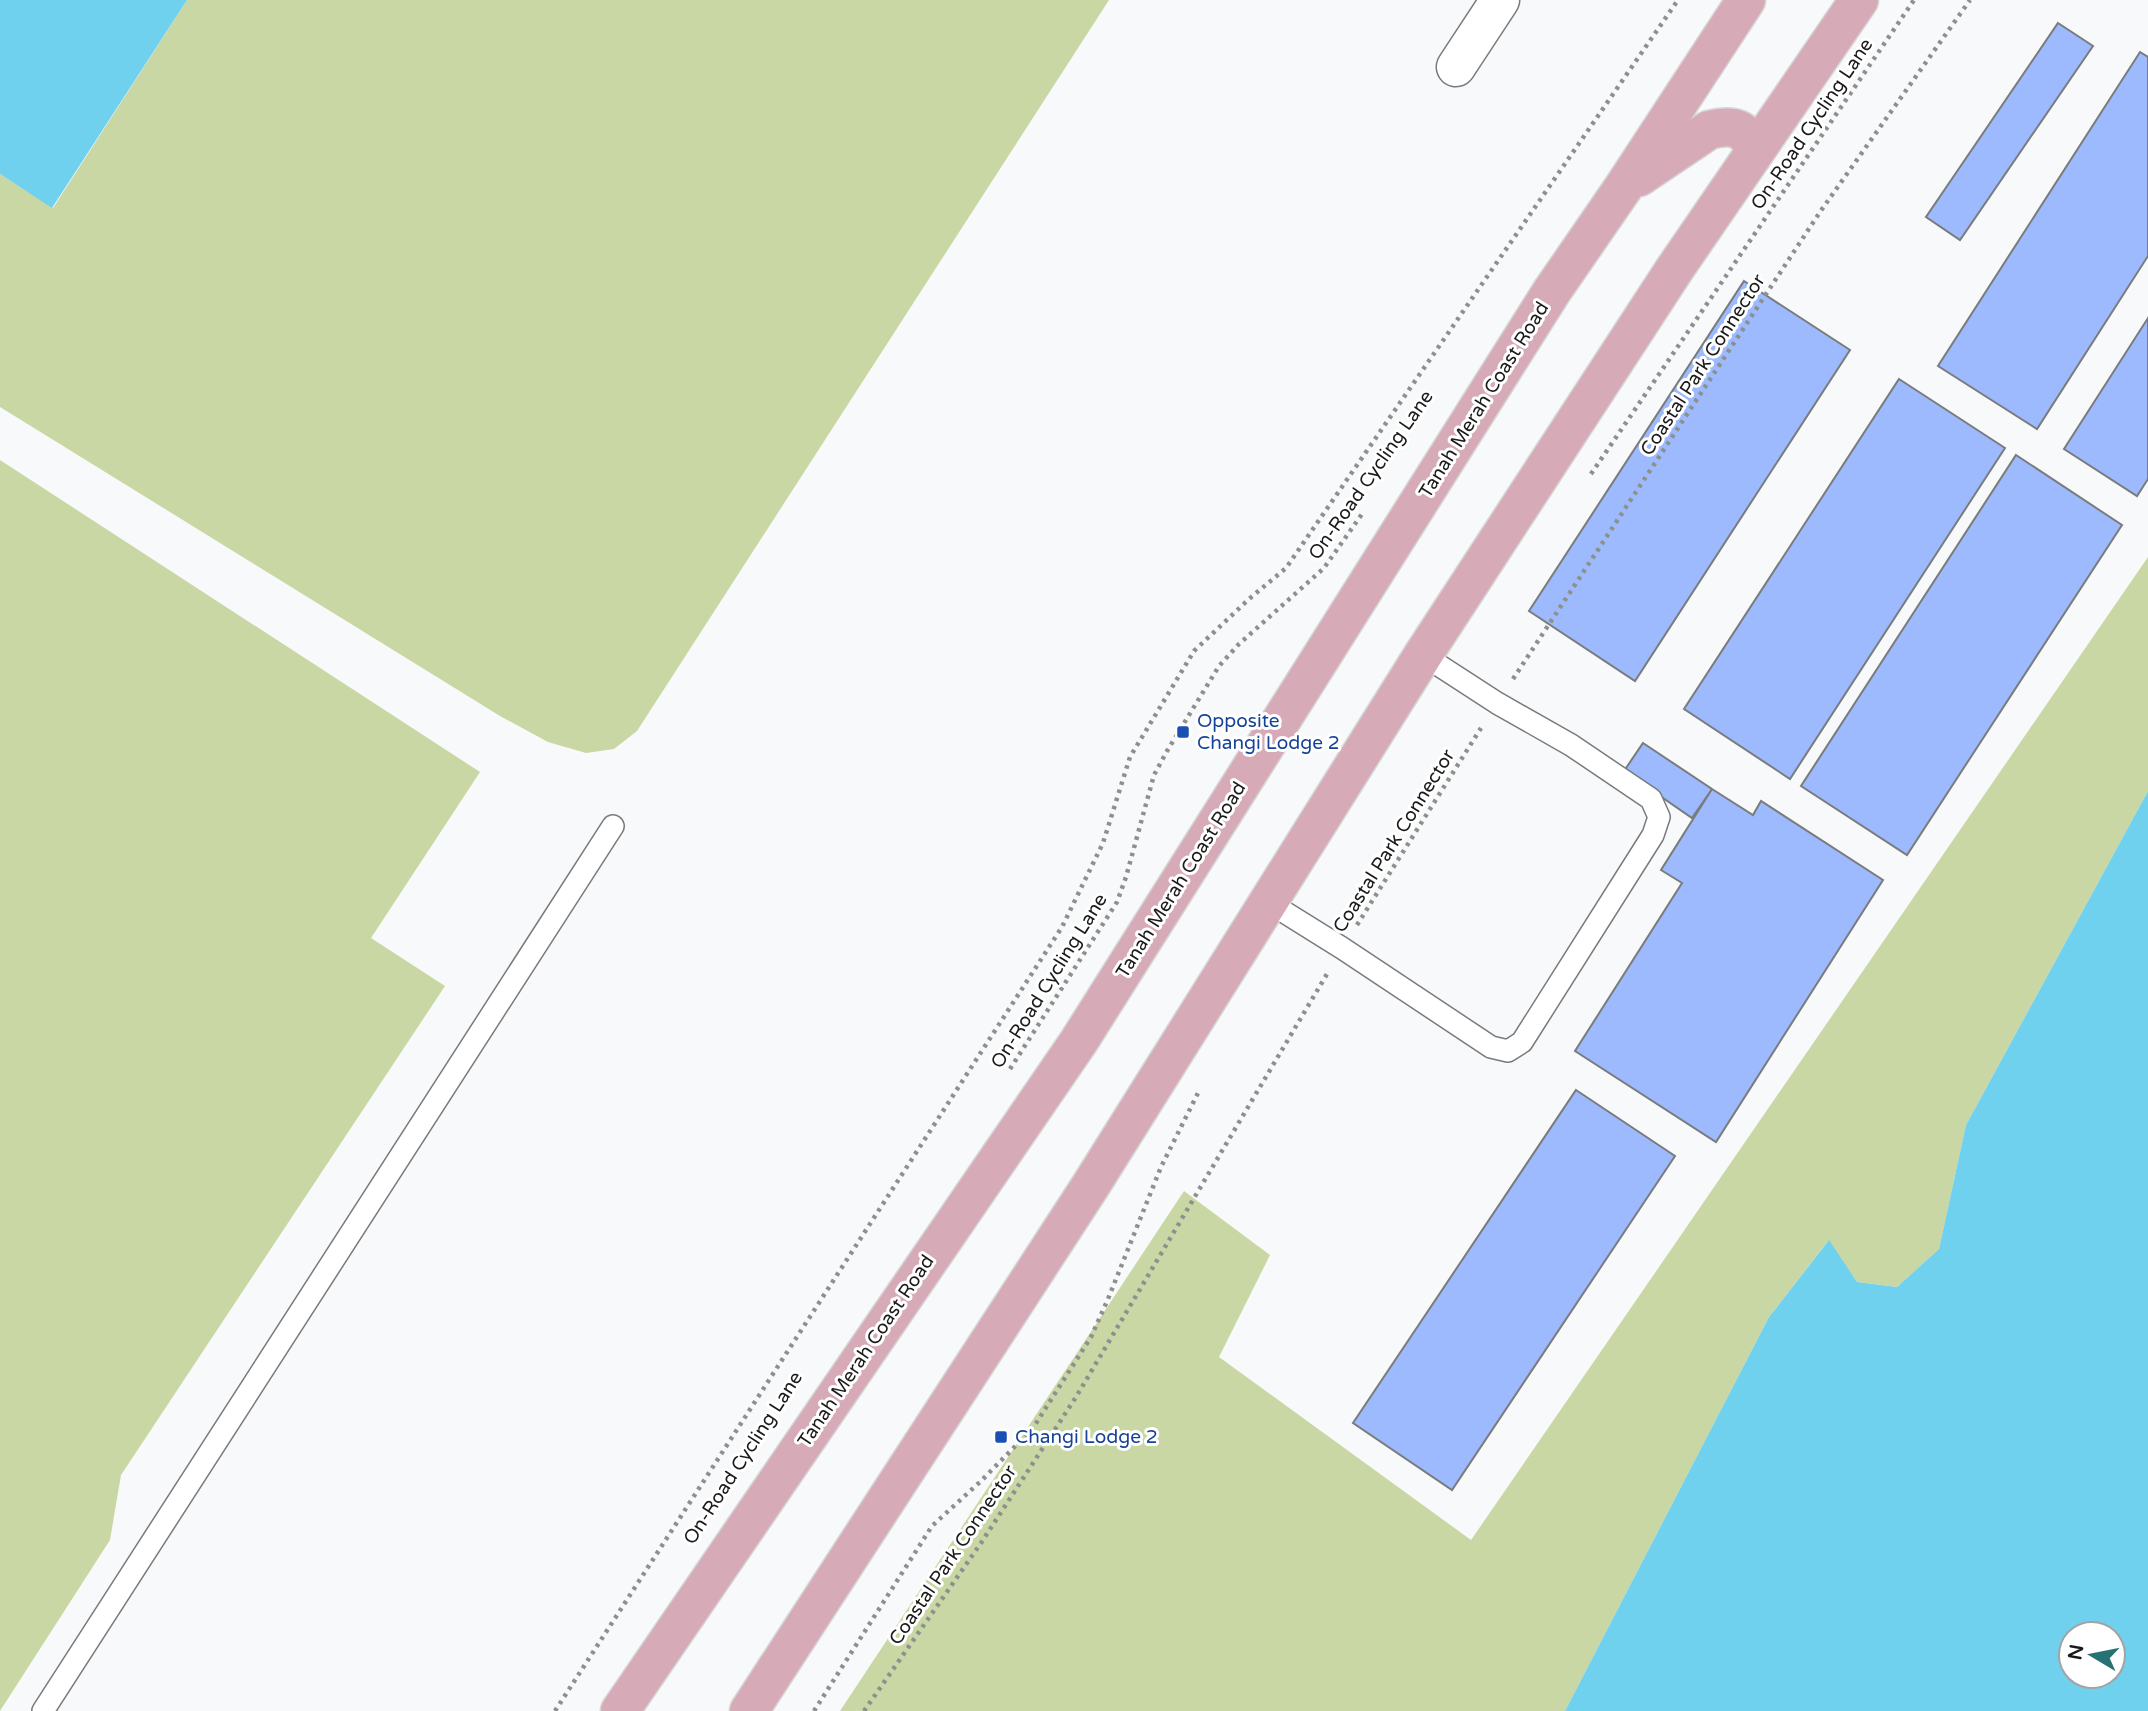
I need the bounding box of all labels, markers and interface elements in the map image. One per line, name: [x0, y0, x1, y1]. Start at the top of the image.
street label: On-Road Cycling Lane: [1747, 34, 1877, 214]
street label: Coastal Park Connector: [1636, 270, 1770, 460]
street label: Tanah Merah Coast Road: [1415, 298, 1553, 502]
street label: On-Road Cycling Lane: [1304, 386, 1438, 564]
place label: Opposite Changi Lodge 2: [1197, 710, 1340, 754]
marker: Opposite Changi Lodge 2: [1175, 724, 1191, 740]
street label: Coastal Park Connector: [1329, 745, 1460, 937]
street label: Tanah Merah Coast Road: [1112, 778, 1250, 982]
street label: On-Road Cycling Lane: [986, 890, 1112, 1072]
street label: Tanah Merah Coast Road: [793, 1251, 939, 1451]
street label: On-Road Cycling Lane: [679, 1367, 807, 1549]
place label: Changi Lodge 2: [1015, 1426, 1158, 1448]
marker: Changi Lodge 2: [993, 1429, 1009, 1445]
street label: Coastal Park Connector: [885, 1460, 1022, 1649]
north arrow: [2057, 1620, 2127, 1690]
text: N: [2064, 1643, 2088, 1662]

